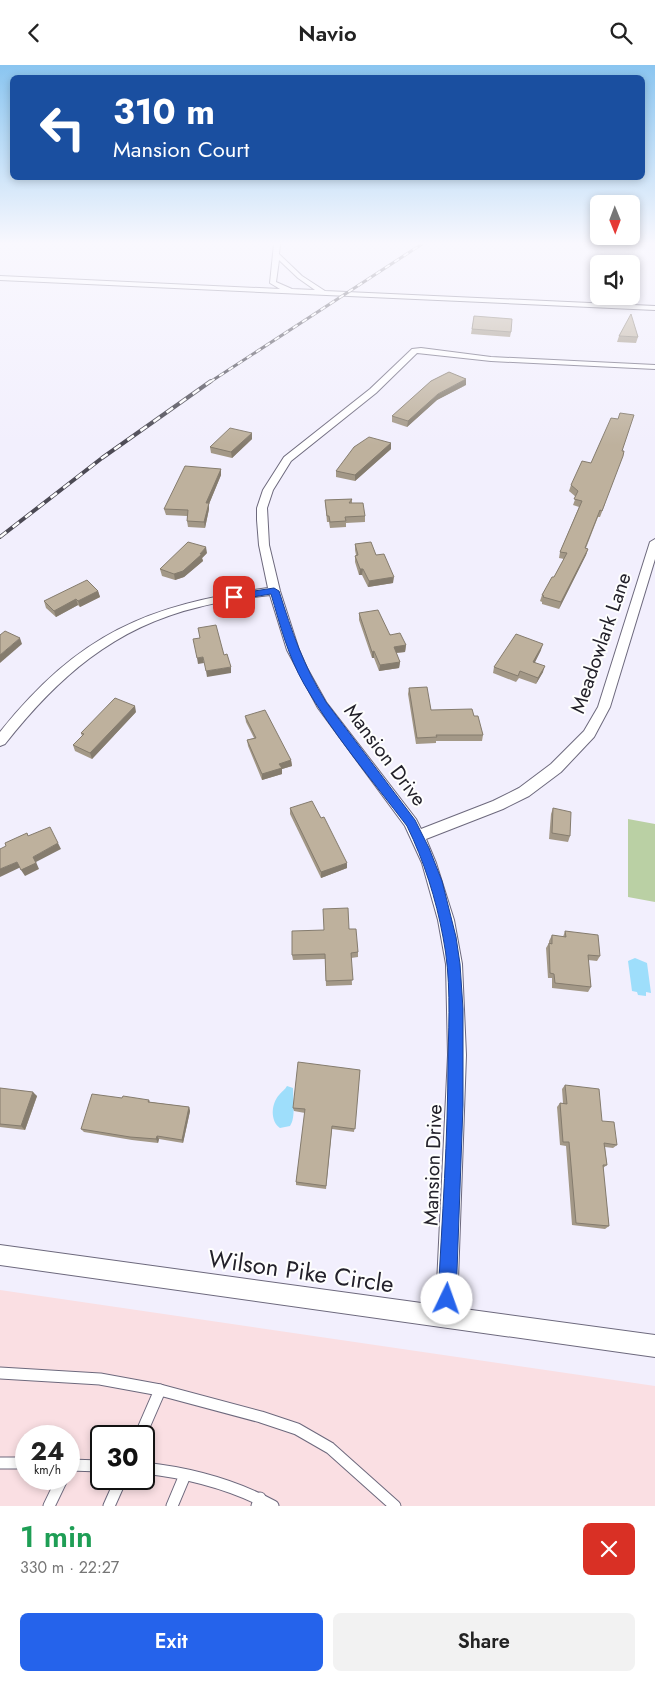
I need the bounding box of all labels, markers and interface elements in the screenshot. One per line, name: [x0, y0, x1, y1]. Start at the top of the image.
text: Navio: [298, 17, 357, 49]
icon: back: [20, 19, 48, 47]
icon: search: [607, 19, 635, 47]
text: 310 m: [113, 87, 215, 137]
icon: left: [30, 95, 95, 160]
text: Mansion Court: [113, 133, 249, 165]
north arrow: [590, 195, 640, 245]
map controls: [590, 195, 640, 305]
button: sound: [590, 255, 640, 305]
street label: Meadowlark Lane: [563, 569, 639, 717]
pin: [213, 576, 255, 618]
icon: arrive: [220, 583, 248, 611]
street label: Mansion Drive: [337, 698, 433, 812]
street label: Mansion Drive: [416, 1104, 450, 1226]
street label: Wilson Pike Circle: [206, 1241, 396, 1301]
position arrow: [420, 1272, 472, 1324]
speed limit sign: 30: [90, 1425, 155, 1490]
text: 24: [31, 1433, 64, 1469]
text: km/h: [34, 1461, 61, 1479]
text: 1 min: [20, 1515, 93, 1558]
button: close: [583, 1523, 635, 1575]
text: 330 m · 22:27: [20, 1556, 119, 1579]
button: Exit: [20, 1613, 323, 1671]
button: Share: [333, 1613, 635, 1671]

